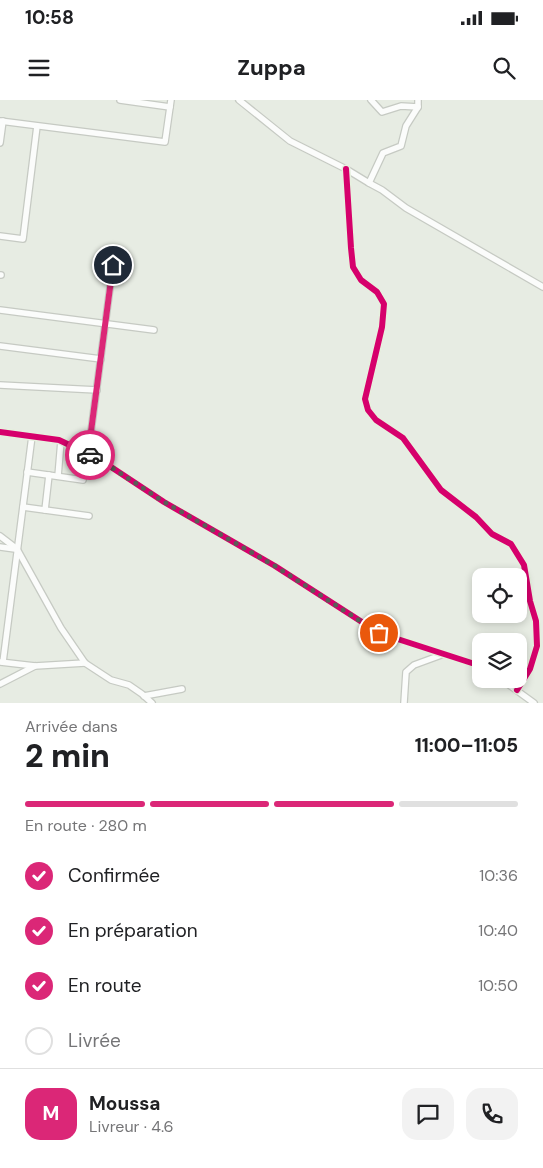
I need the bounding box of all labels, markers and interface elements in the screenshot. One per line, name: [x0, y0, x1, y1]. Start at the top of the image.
text: 10:58: [25, 5, 74, 30]
text: Zuppa: [237, 53, 306, 82]
icon: menu: [25, 54, 53, 82]
icon: search: [490, 54, 518, 82]
pin: [92, 244, 134, 286]
icon: home: [99, 251, 127, 279]
courier: [65, 430, 115, 480]
icon: car: [76, 441, 104, 469]
map controls: [472, 568, 527, 688]
button: locate: [472, 568, 527, 623]
pin: [358, 612, 400, 654]
icon: bag: [365, 619, 393, 647]
button: layers: [472, 633, 527, 688]
text: Arrivée dans: [25, 716, 118, 737]
text: 11:00–11:05: [415, 733, 518, 758]
text: 2 min: [25, 735, 110, 777]
text: En route · 280 m: [25, 815, 147, 836]
icon: check: [25, 862, 53, 890]
text: Confirmée: [68, 863, 160, 888]
text: 10:36: [479, 865, 518, 886]
icon: check: [25, 917, 53, 945]
text: En préparation: [68, 918, 198, 943]
text: 10:40: [478, 920, 518, 941]
icon: check: [25, 972, 53, 1000]
text: En route: [68, 973, 142, 998]
text: 10:50: [478, 975, 518, 996]
text: Livrée: [68, 1028, 121, 1053]
button: chat: [402, 1088, 454, 1140]
button: phone: [466, 1088, 518, 1140]
text: Moussa: [89, 1091, 160, 1116]
text: M: [43, 1101, 59, 1126]
text: Livreur · 4.6: [89, 1116, 174, 1137]

